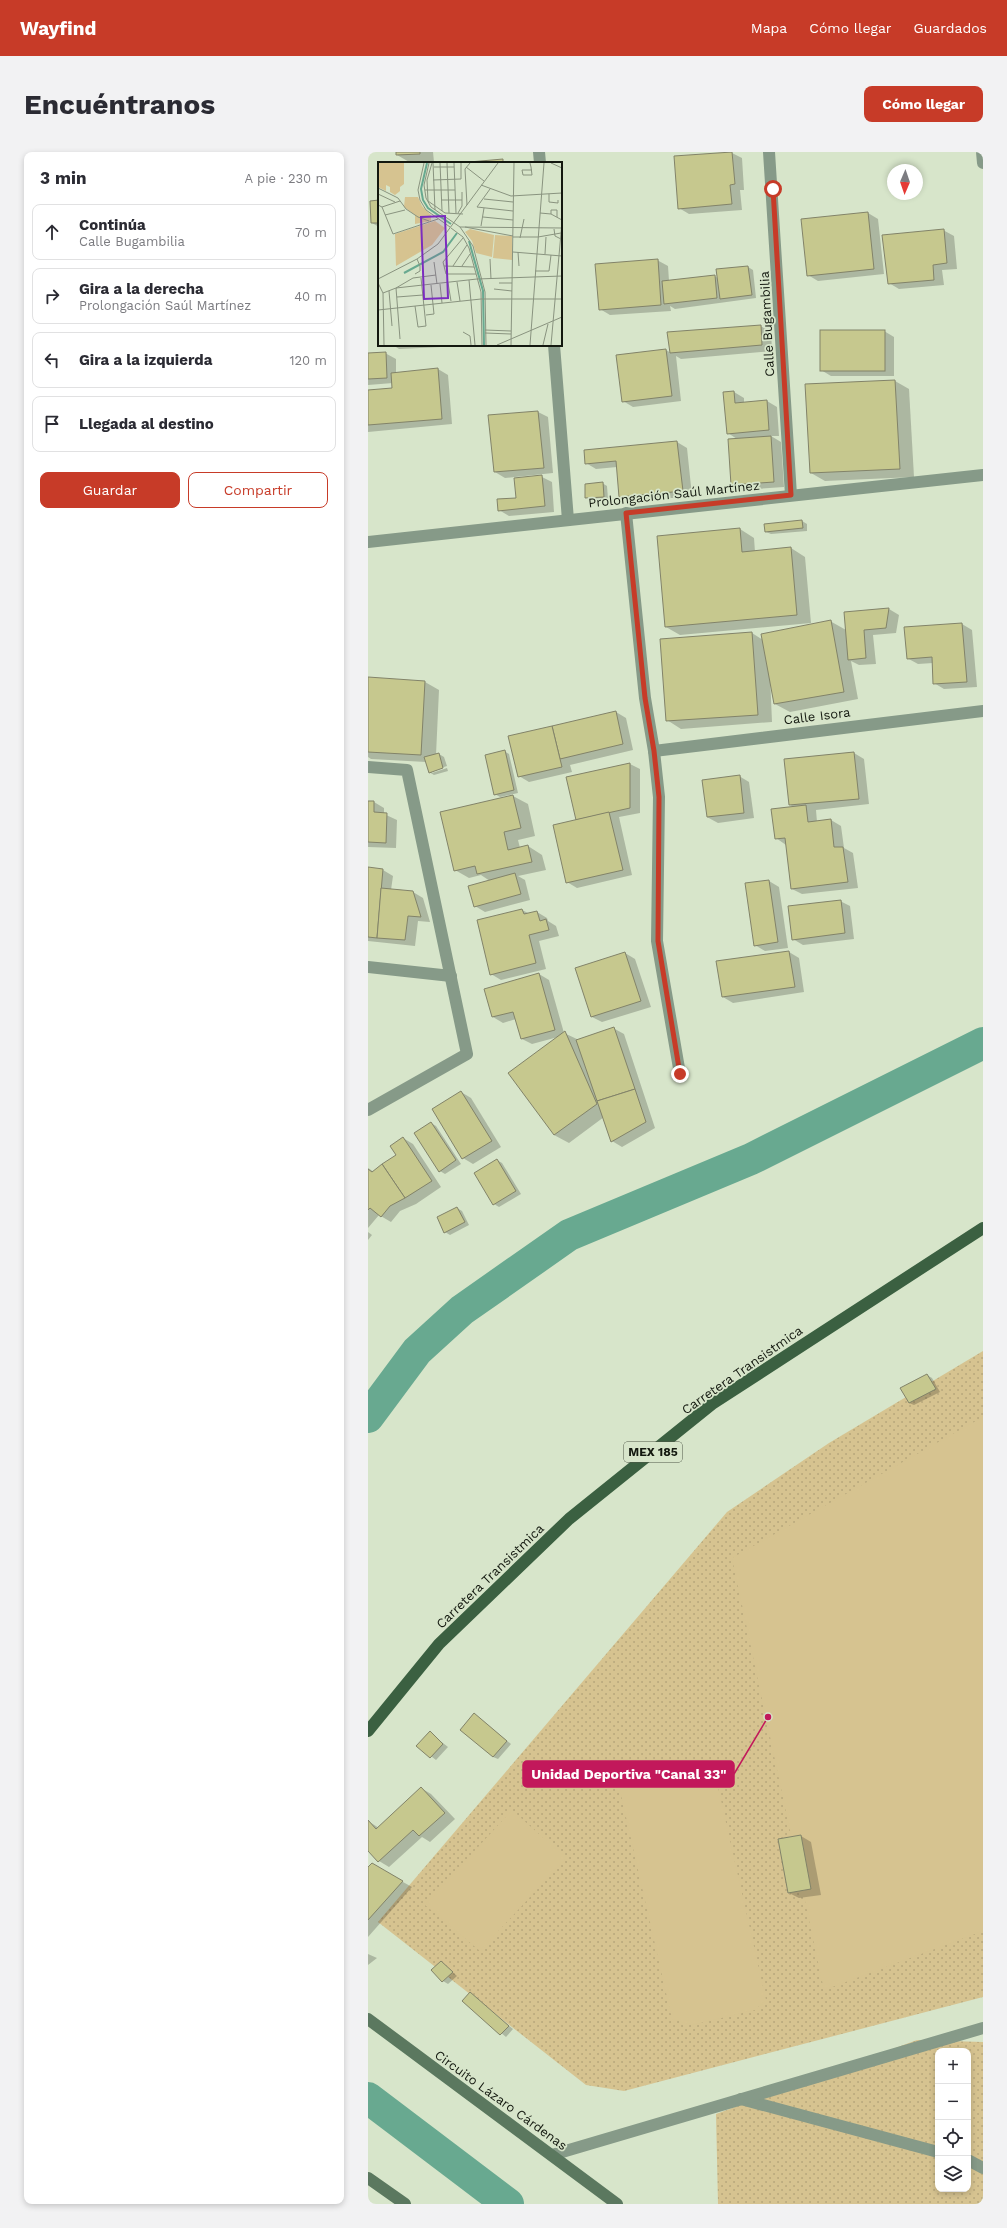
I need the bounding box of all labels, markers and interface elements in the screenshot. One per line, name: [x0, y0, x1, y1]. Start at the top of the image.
text: Wayfind: [20, 17, 96, 40]
text: Mapa: [751, 20, 787, 36]
text: Cómo llegar: [809, 20, 892, 36]
text: Guardados: [914, 20, 987, 36]
button: Cómo llegar: [864, 86, 983, 122]
text: Encuéntranos: [24, 88, 215, 121]
inset map: [378, 162, 562, 346]
north arrow: [887, 164, 923, 200]
text: 3 min: [40, 168, 86, 188]
text: A pie · 230 m: [245, 171, 328, 186]
route start: [764, 180, 782, 198]
text: Continúa: [79, 216, 146, 234]
icon: ahead: [41, 221, 63, 243]
text: 70 m: [295, 225, 327, 240]
text: Calle Bugambilia: [79, 234, 185, 249]
street label: Calle Bugambilia: [757, 270, 777, 377]
text: Gira a la derecha: [79, 280, 204, 298]
icon: right: [41, 285, 63, 307]
text: 40 m: [294, 289, 327, 304]
text: Prolongación Saúl Martínez: [79, 298, 251, 313]
icon: left: [41, 349, 63, 371]
text: Gira a la izquierda: [79, 351, 212, 369]
text: 120 m: [289, 353, 327, 368]
icon: arrive: [41, 413, 63, 435]
text: Llegada al destino: [79, 415, 214, 433]
button: Guardar: [40, 472, 180, 508]
button: Compartir: [188, 472, 328, 508]
street label: Prolongación Saúl Martínez: [588, 478, 760, 510]
street label: Calle Isora: [783, 704, 852, 728]
route end: [671, 1065, 689, 1083]
street label: Carretera Transistmica: [679, 1322, 806, 1417]
road number: MEX 185: [624, 1442, 682, 1462]
street label: Carretera Transistmica: [433, 1520, 547, 1631]
callout: Unidad Deportiva "Canal 33": [523, 1761, 734, 1787]
text: Unidad Deportiva "Canal 33": [531, 1766, 727, 1782]
street label: Circuito Lázaro Cárdenas: [432, 2047, 570, 2153]
map controls: [935, 2048, 971, 2192]
button: +: [935, 2048, 971, 2084]
button: −: [935, 2084, 971, 2120]
button: locate: [935, 2120, 971, 2156]
button: layers: [935, 2156, 971, 2192]

